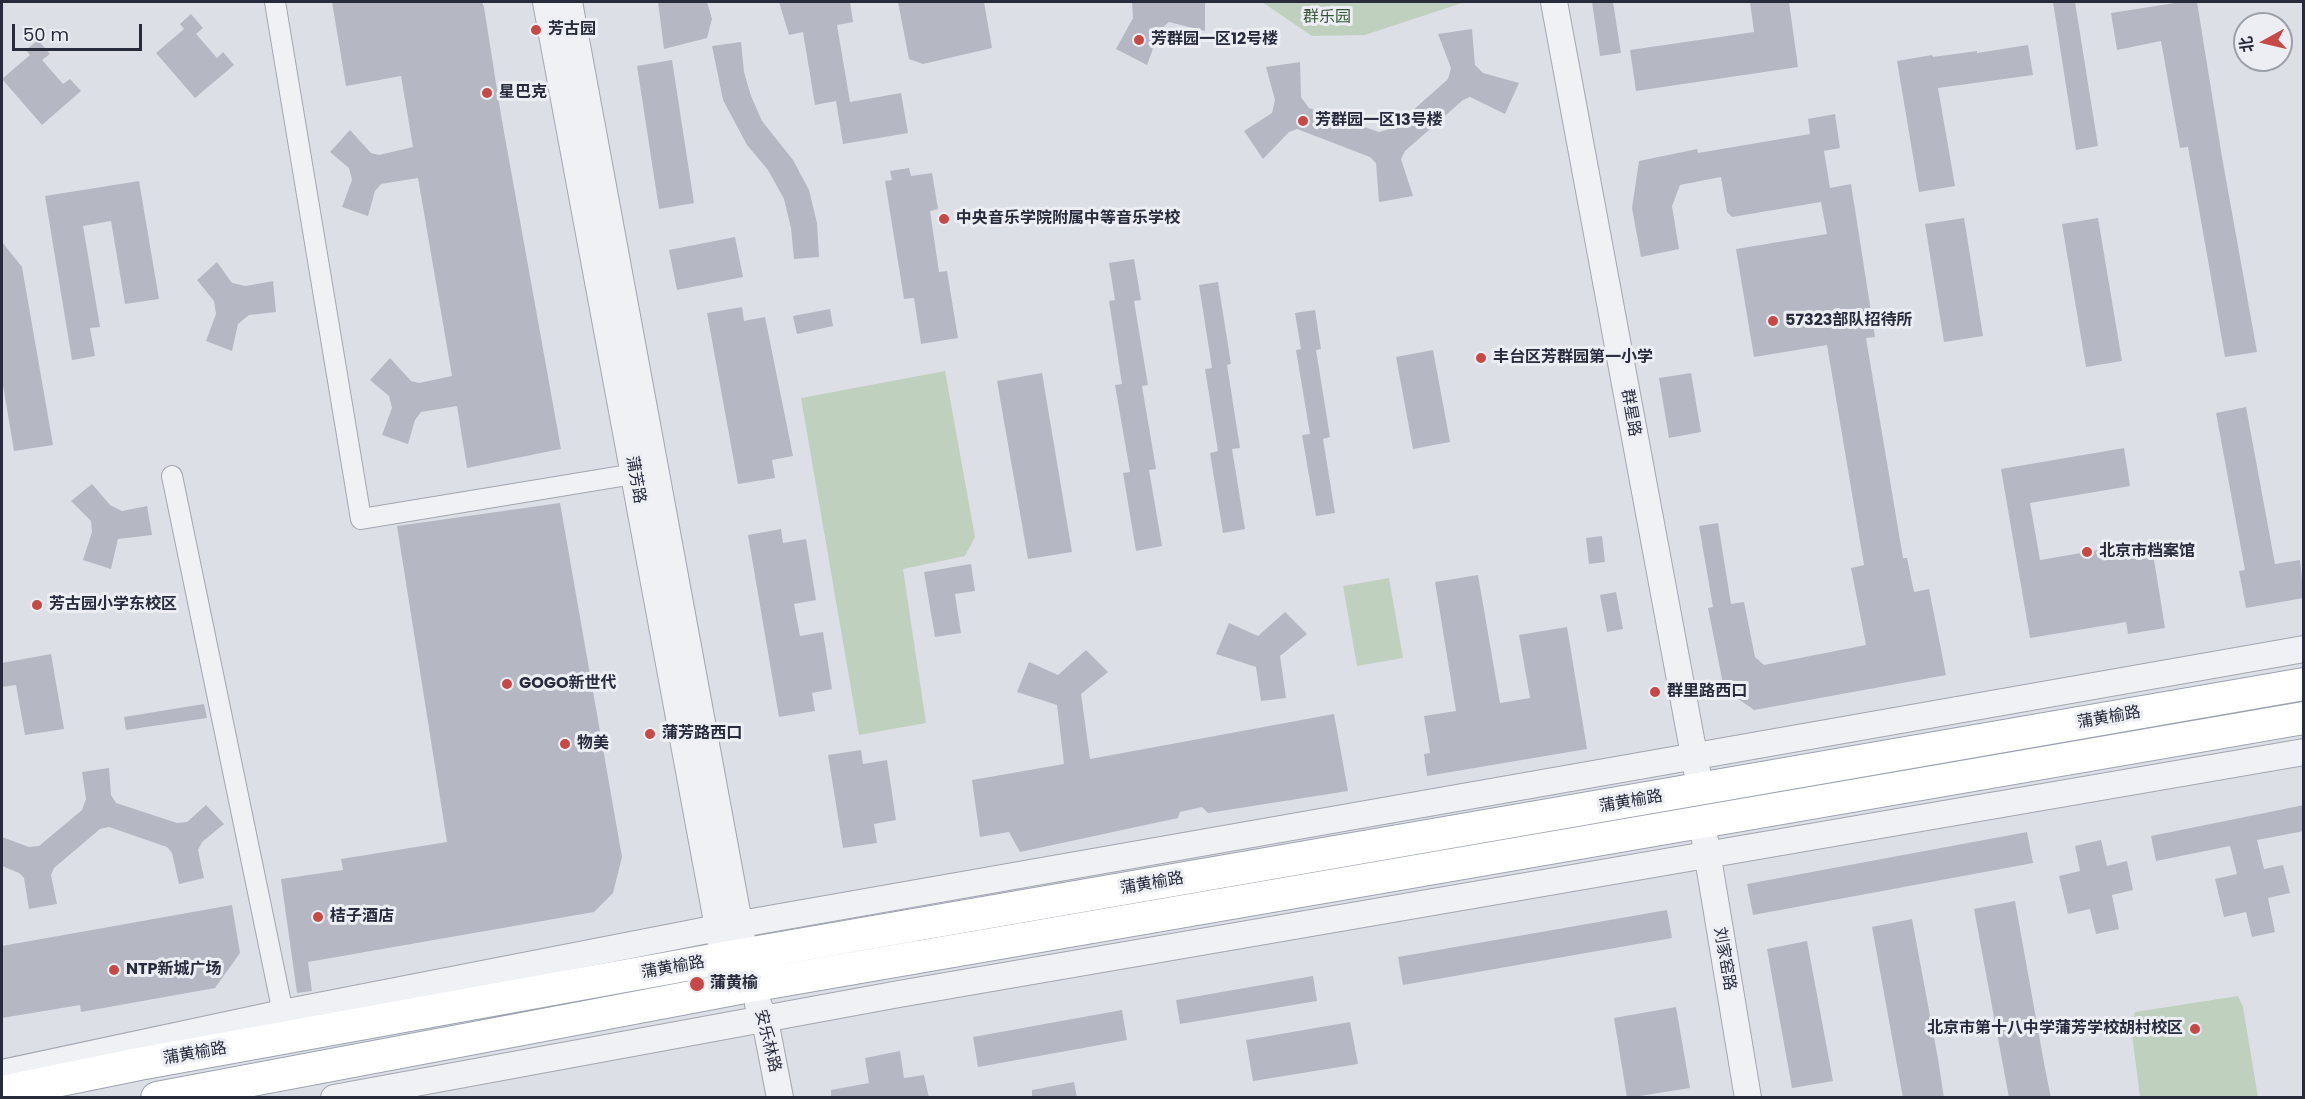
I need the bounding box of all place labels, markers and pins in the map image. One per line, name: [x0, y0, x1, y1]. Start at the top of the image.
place label: 芳古园: [548, 20, 596, 40]
marker: 芳古园: [529, 23, 543, 37]
place label: 芳群园一区12号楼: [1151, 30, 1278, 50]
marker: 芳群园一区12号楼: [1132, 33, 1146, 47]
place label: 星巴克: [499, 83, 547, 103]
marker: 星巴克: [480, 86, 494, 100]
place label: 芳群园一区13号楼: [1315, 111, 1443, 131]
marker: 芳群园一区13号楼: [1296, 114, 1310, 128]
place label: 中央音乐学院附属中等音乐学校: [956, 209, 1180, 229]
marker: 中央音乐学院附属中等音乐学校: [937, 212, 951, 226]
place label: 57323部队招待所: [1785, 311, 1912, 331]
marker: 57323部队招待所: [1766, 314, 1780, 328]
place label: 丰台区芳群园第一小学: [1493, 348, 1653, 368]
marker: 丰台区芳群园第一小学: [1474, 351, 1488, 365]
place label: 北京市档案馆: [2099, 542, 2195, 562]
marker: 北京市档案馆: [2080, 545, 2094, 559]
place label: 芳古园小学东校区: [49, 595, 177, 615]
marker: 芳古园小学东校区: [30, 598, 44, 612]
place label: GOGO新世代: [519, 674, 617, 694]
marker: GOGO新世代: [500, 677, 514, 691]
place label: 群里路西口: [1667, 682, 1747, 702]
marker: 群里路西口: [1648, 685, 1662, 699]
place label: 蒲芳路西口: [662, 724, 742, 744]
marker: 蒲芳路西口: [643, 727, 657, 741]
place label: 物美: [577, 734, 609, 754]
marker: 物美: [558, 737, 572, 751]
place label: 桔子酒店: [330, 907, 394, 927]
marker: 桔子酒店: [311, 910, 325, 924]
place label: NTP新城广场: [126, 960, 221, 980]
marker: NTP新城广场: [107, 963, 121, 977]
place label: 蒲黄榆: [710, 974, 758, 994]
marker: 蒲黄榆: [688, 975, 706, 993]
place label: 北京市第十八中学蒲芳学校胡村校区: [1927, 1019, 2183, 1039]
marker: 北京市第十八中学蒲芳学校胡村校区: [2188, 1022, 2202, 1036]

